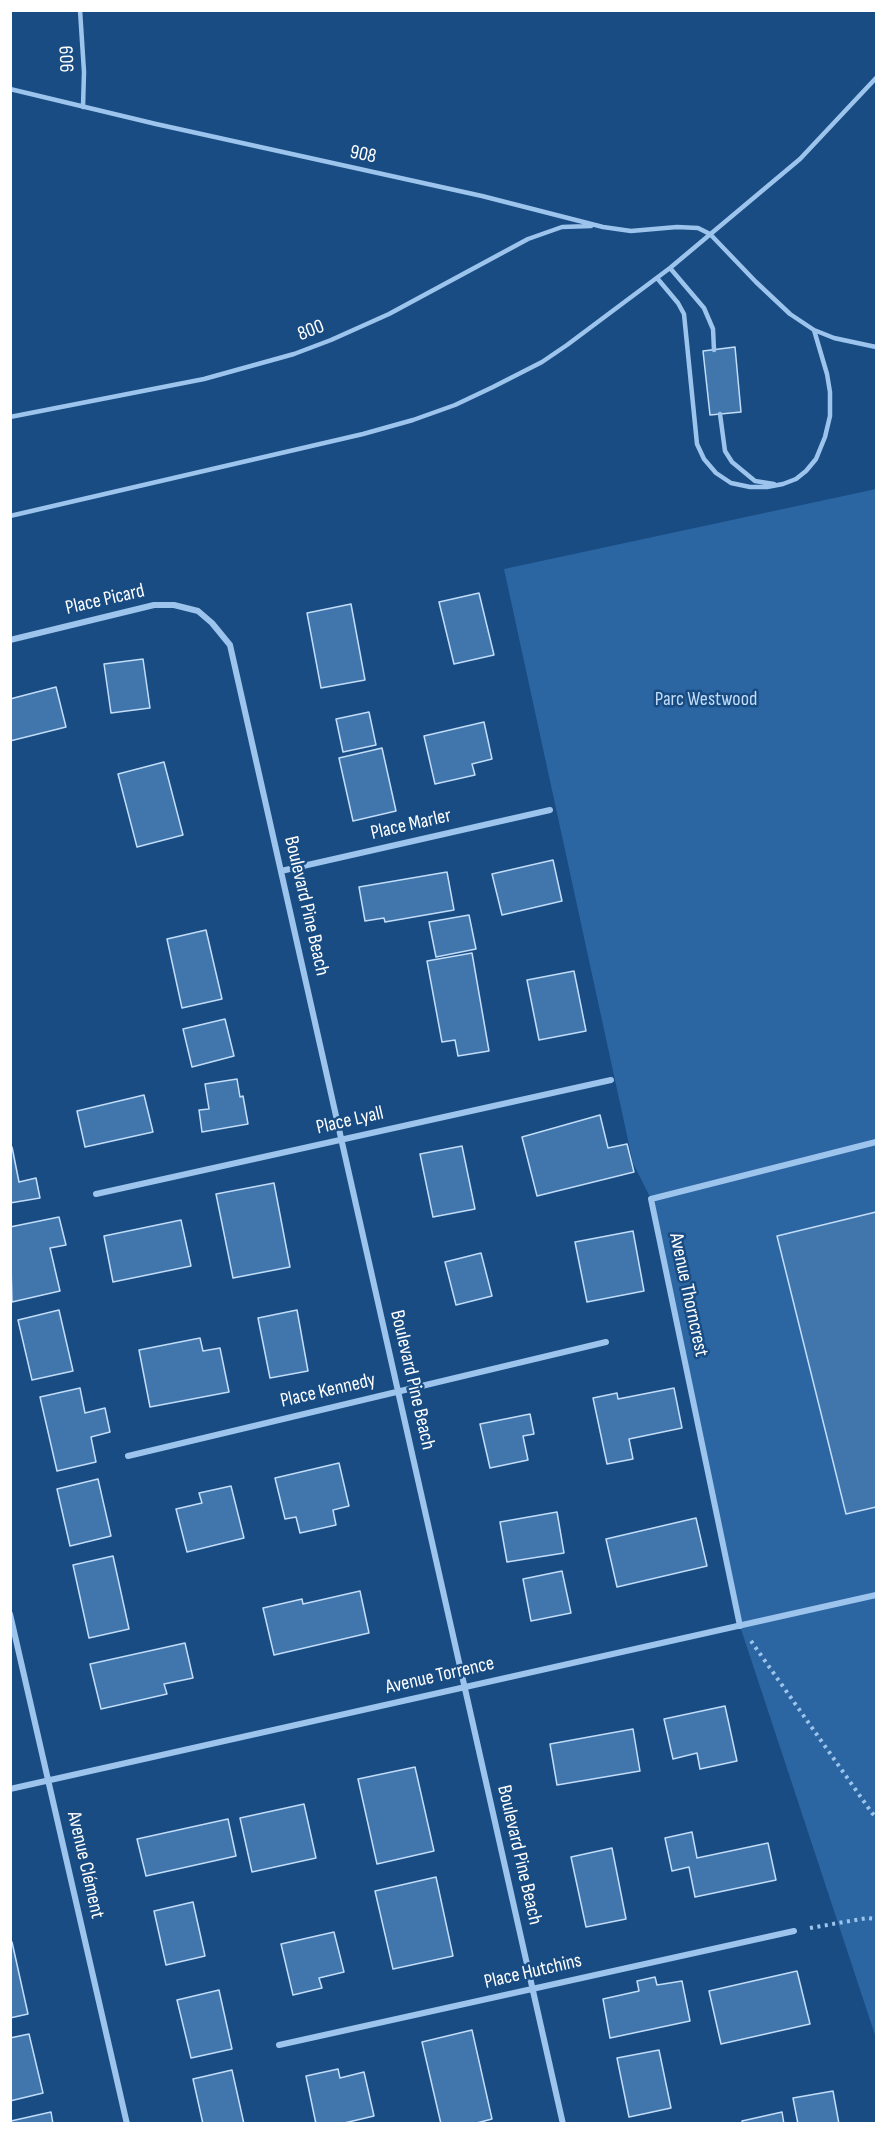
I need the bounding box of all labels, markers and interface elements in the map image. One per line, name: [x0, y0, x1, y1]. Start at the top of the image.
street label: 909: [56, 45, 80, 73]
street label: 908: [348, 141, 378, 169]
street label: 800: [294, 315, 328, 347]
street label: Place Picard: [63, 579, 147, 621]
park label: Parc Westwood: [655, 688, 757, 712]
street label: Place Marler: [368, 804, 454, 846]
street label: Boulevard Pine Beach: [278, 834, 334, 978]
street label: Place Lyall: [314, 1102, 386, 1140]
street label: Avenue Thorncrest: [663, 1231, 713, 1359]
street label: Boulevard Pine Beach: [384, 1308, 440, 1452]
street label: Place Kennedy: [278, 1368, 378, 1414]
street label: Avenue Torrence: [383, 1652, 497, 1700]
street label: Boulevard Pine Beach: [491, 1783, 547, 1927]
street label: Avenue Clément: [61, 1809, 109, 1921]
street label: Place Hutchins: [482, 1949, 584, 1995]

